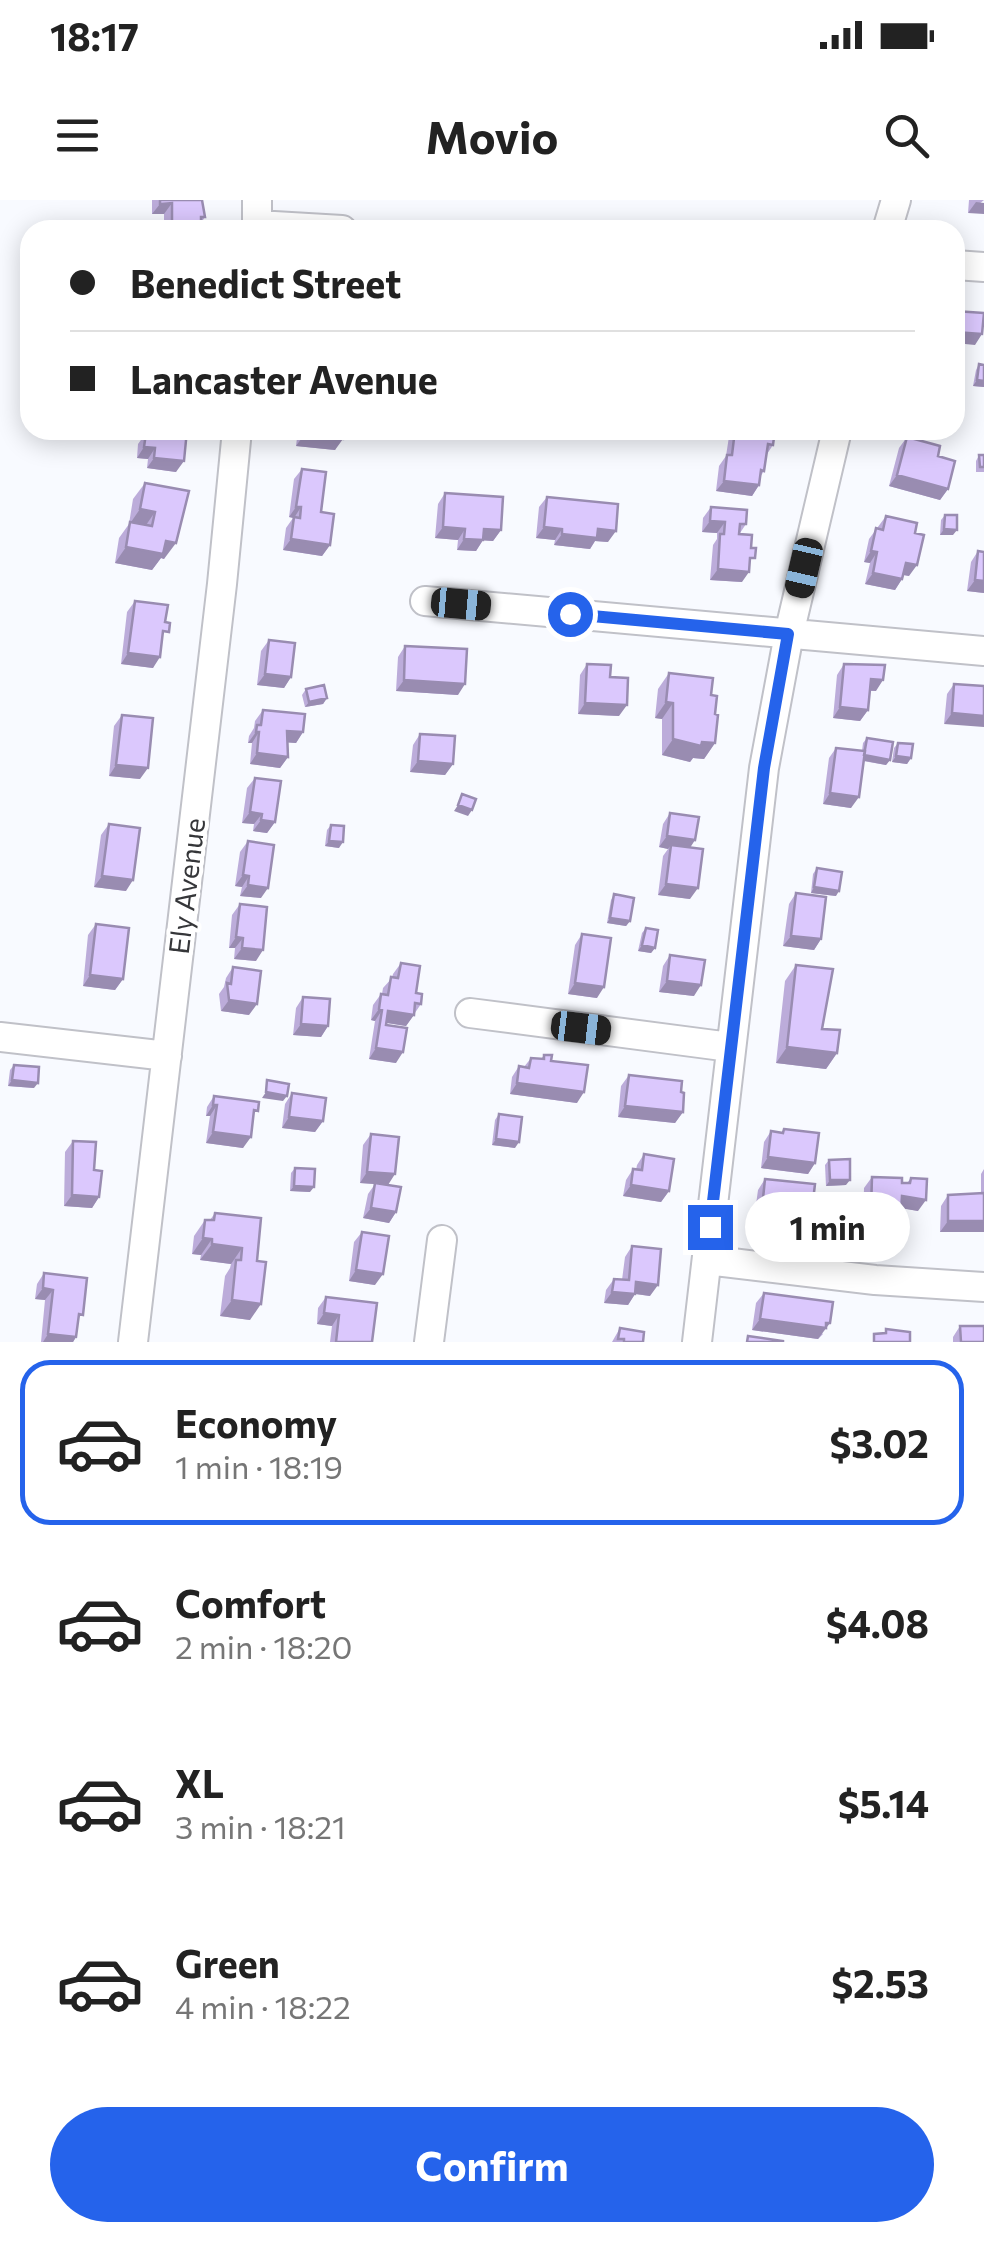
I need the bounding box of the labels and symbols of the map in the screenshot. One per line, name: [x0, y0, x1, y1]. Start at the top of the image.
car: [783, 535, 825, 601]
car: [430, 586, 492, 622]
route start: [548, 592, 593, 637]
street label: Ely Avenue: [161, 816, 211, 956]
car: [549, 1009, 613, 1047]
callout: 1 min: [745, 1192, 910, 1262]
route end: [688, 1205, 733, 1250]

